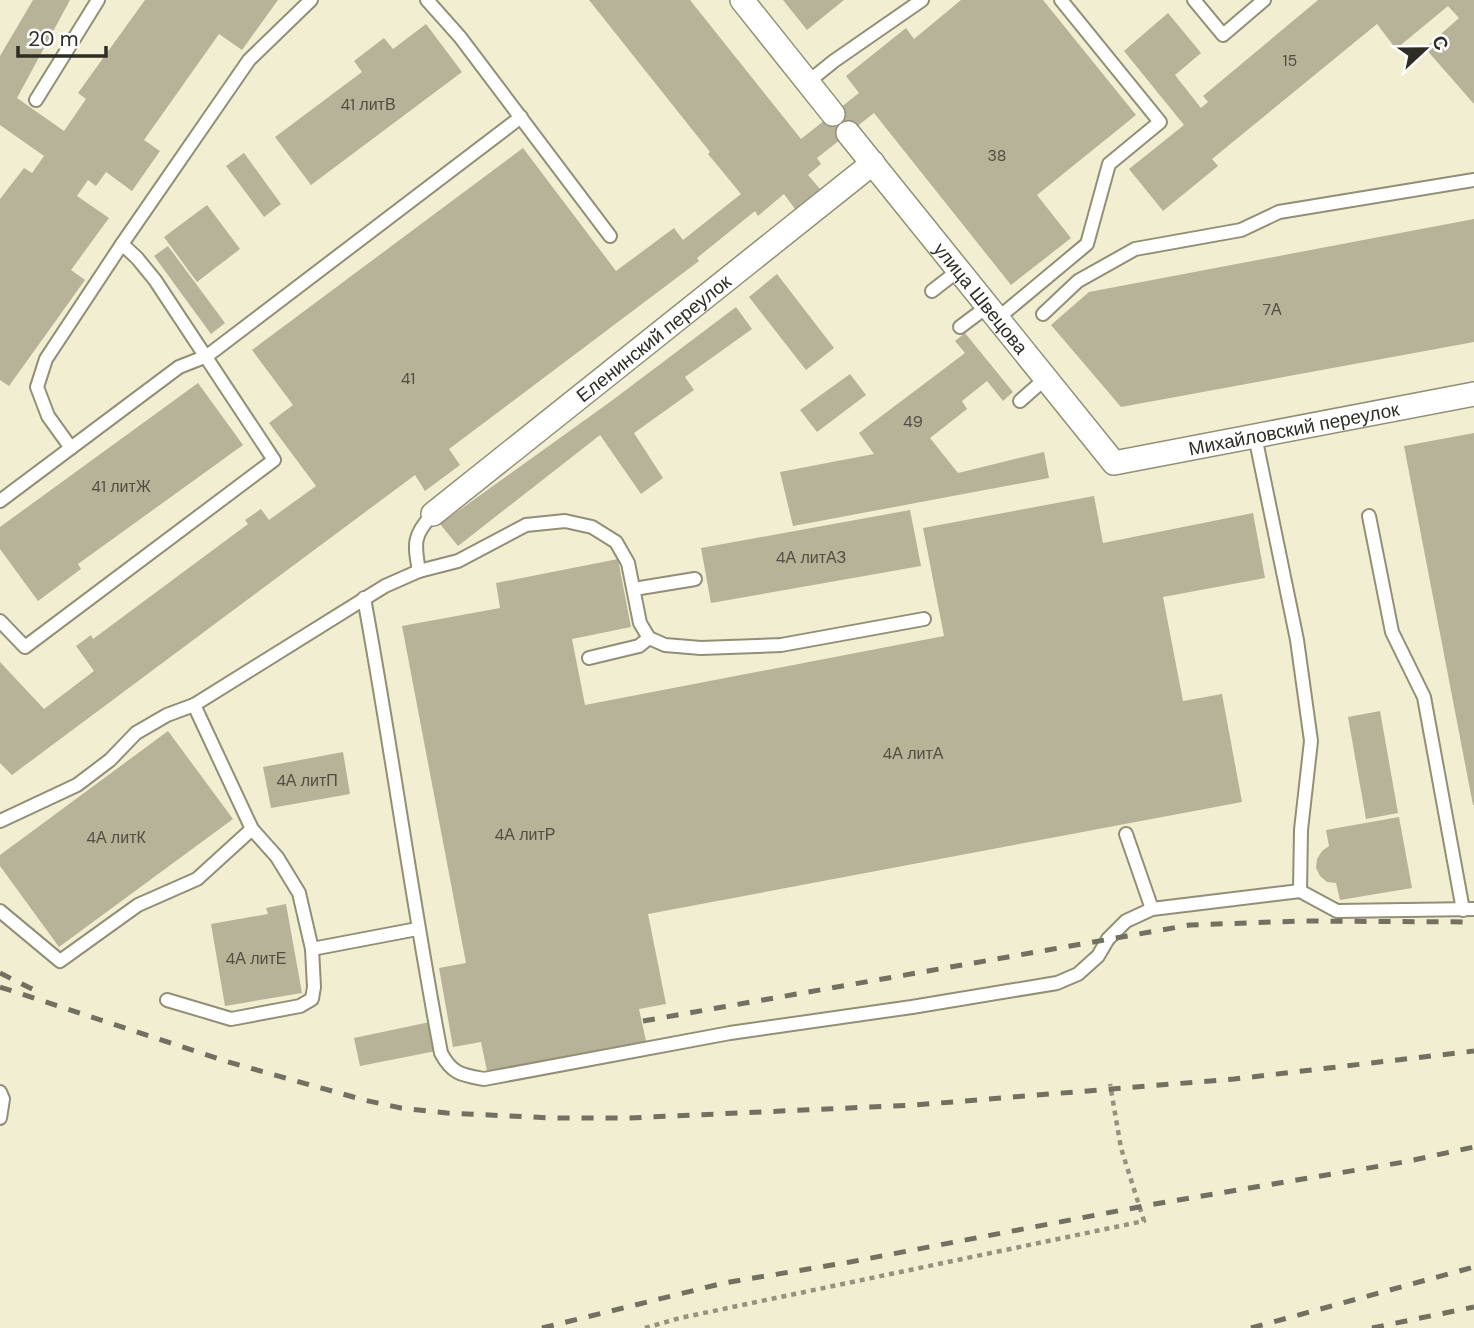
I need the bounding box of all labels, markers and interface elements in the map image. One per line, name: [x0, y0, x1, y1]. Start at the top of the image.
scale bar: [18, 14, 105, 58]
north arrow: [1390, 14, 1460, 84]
text: 20 m: [28, 25, 79, 53]
text: С: [1426, 32, 1455, 54]
house number: 15: [1283, 50, 1297, 71]
house number: 41 литВ: [340, 94, 396, 115]
house number: 38: [987, 145, 1007, 166]
street label: улица Швецова: [928, 237, 1034, 360]
street label: Еленинский переулок: [571, 268, 737, 408]
house number: 7А: [1262, 299, 1282, 320]
house number: 41: [401, 368, 415, 389]
street label: Михайловский переулок: [1186, 396, 1402, 461]
house number: 49: [903, 411, 923, 432]
house number: 41 литЖ: [91, 476, 151, 497]
house number: 4А литАЗ: [776, 547, 846, 568]
house number: 4А литА: [883, 743, 944, 764]
house number: 4А литП: [276, 770, 338, 791]
house number: 4А литР: [495, 824, 555, 845]
house number: 4А литК: [86, 827, 146, 848]
house number: 4А литЕ: [226, 948, 286, 969]

